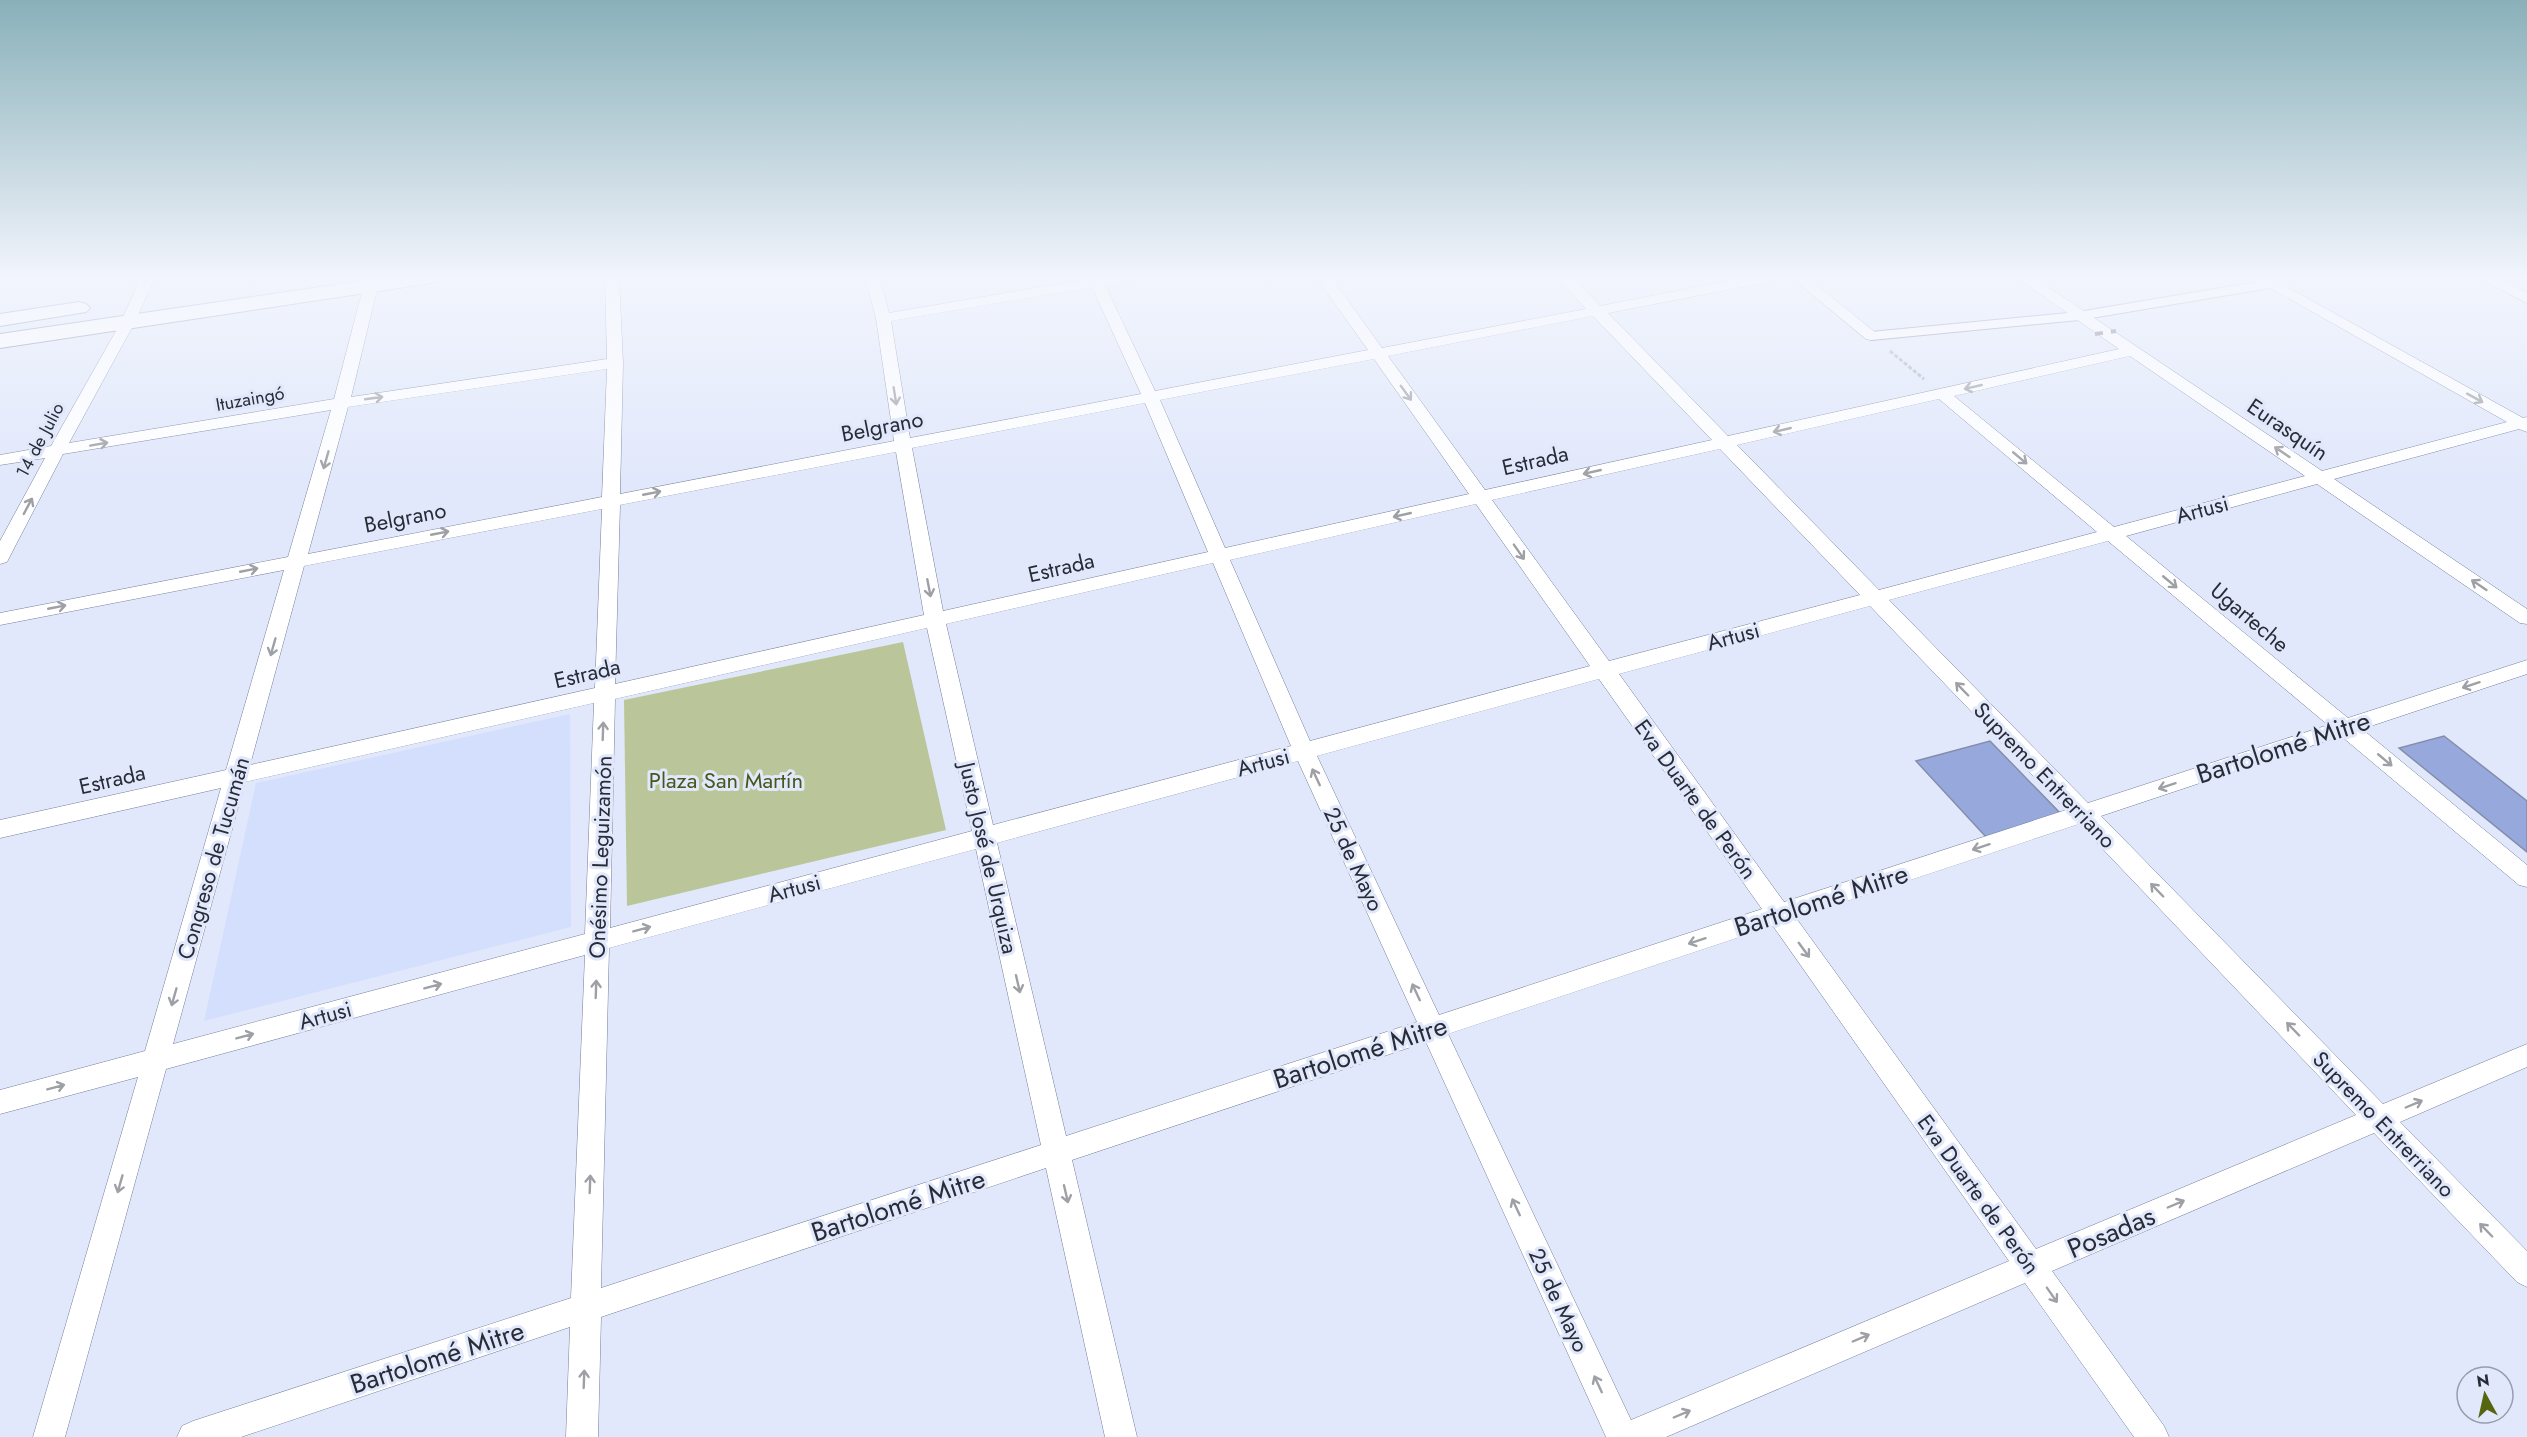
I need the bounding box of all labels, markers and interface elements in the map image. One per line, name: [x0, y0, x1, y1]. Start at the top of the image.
street label: Ituzaingó: [214, 380, 287, 418]
one-way arrow: [1963, 382, 1983, 393]
one-way arrow: [1400, 384, 1412, 401]
one-way arrow: [890, 386, 901, 406]
street label: Eurasquín: [2241, 390, 2335, 468]
one-way arrow: [2466, 392, 2483, 404]
one-way arrow: [364, 393, 384, 404]
street label: 14 de Julio: [9, 398, 71, 482]
street label: Belgrano: [838, 402, 926, 450]
one-way arrow: [1773, 424, 1792, 436]
street label: Estrada: [1499, 437, 1571, 483]
one-way arrow: [89, 439, 109, 450]
one-way arrow: [2274, 446, 2291, 459]
one-way arrow: [319, 450, 331, 469]
one-way arrow: [2011, 451, 2027, 464]
one-way arrow: [1583, 467, 1602, 479]
one-way arrow: [642, 487, 662, 498]
street label: Artusi: [2172, 487, 2232, 531]
street label: Belgrano: [361, 493, 449, 541]
one-way arrow: [23, 498, 34, 516]
one-way arrow: [1392, 510, 1412, 521]
one-way arrow: [430, 527, 450, 538]
one-way arrow: [1513, 543, 1525, 559]
street label: Estrada: [1025, 544, 1097, 590]
one-way arrow: [238, 564, 258, 575]
street label: Ugarteche: [2204, 574, 2296, 660]
one-way arrow: [2162, 575, 2177, 589]
one-way arrow: [924, 578, 935, 598]
one-way arrow: [2471, 579, 2487, 591]
one-way arrow: [47, 601, 67, 612]
street label: Artusi: [1703, 614, 1763, 658]
one-way arrow: [266, 637, 278, 656]
street label: Estrada: [551, 650, 623, 696]
one-way arrow: [2462, 681, 2481, 692]
one-way arrow: [1955, 682, 1970, 697]
street label: Supremo Entrerriano: [1966, 695, 2124, 855]
street label: Bartolomé Mitre: [2191, 701, 2375, 793]
street label: Eva Duarte de Perón: [1627, 712, 1765, 886]
one-way arrow: [598, 721, 609, 741]
street label: Artusi: [1233, 740, 1293, 784]
street label: Congreso de Tucumán: [169, 753, 257, 963]
one-way arrow: [2377, 753, 2392, 767]
street label: Onésimo Leguizamón: [580, 755, 620, 959]
street label: Estrada: [76, 756, 148, 802]
street label: Justo José de Urquiza: [951, 756, 1027, 957]
park label: Plaza San Martín: [649, 764, 803, 796]
one-way arrow: [1309, 769, 1321, 787]
one-way arrow: [2158, 781, 2177, 792]
street label: 25 de Mayo: [1316, 802, 1392, 916]
one-way arrow: [1972, 842, 1991, 853]
street label: Bartolomé Mitre: [1729, 854, 1913, 946]
street label: Artusi: [764, 866, 824, 910]
one-way arrow: [2149, 882, 2164, 897]
one-way arrow: [632, 923, 651, 935]
one-way arrow: [1687, 936, 1706, 947]
one-way arrow: [1797, 941, 1810, 957]
one-way arrow: [1012, 974, 1024, 993]
one-way arrow: [423, 979, 442, 991]
one-way arrow: [590, 979, 601, 999]
one-way arrow: [1409, 984, 1421, 1002]
one-way arrow: [168, 987, 179, 1006]
street label: Artusi: [295, 993, 355, 1037]
street label: Bartolomé Mitre: [1268, 1006, 1452, 1098]
one-way arrow: [2285, 1022, 2300, 1037]
one-way arrow: [235, 1030, 254, 1042]
street label: Supremo Entrerriano: [2305, 1044, 2463, 1204]
one-way arrow: [47, 1081, 66, 1092]
one-way arrow: [2404, 1097, 2422, 1109]
street label: Eva Duarte de Perón: [1910, 1107, 2048, 1281]
street label: Bartolomé Mitre: [806, 1159, 990, 1251]
one-way arrow: [114, 1174, 126, 1193]
one-way arrow: [584, 1174, 595, 1194]
one-way arrow: [1060, 1184, 1072, 1203]
street label: Posadas: [2061, 1196, 2161, 1268]
one-way arrow: [2166, 1198, 2185, 1209]
one-way arrow: [1509, 1199, 1521, 1217]
one-way arrow: [2480, 1223, 2494, 1238]
street label: 25 de Mayo: [1521, 1243, 1597, 1357]
one-way arrow: [2046, 1287, 2058, 1303]
street label: Bartolomé Mitre: [345, 1311, 529, 1403]
one-way arrow: [1852, 1332, 1870, 1343]
north arrow: [2455, 1365, 2515, 1425]
text: N: [2475, 1368, 2491, 1393]
one-way arrow: [578, 1369, 589, 1389]
one-way arrow: [1591, 1375, 1603, 1393]
one-way arrow: [1672, 1408, 1690, 1419]

